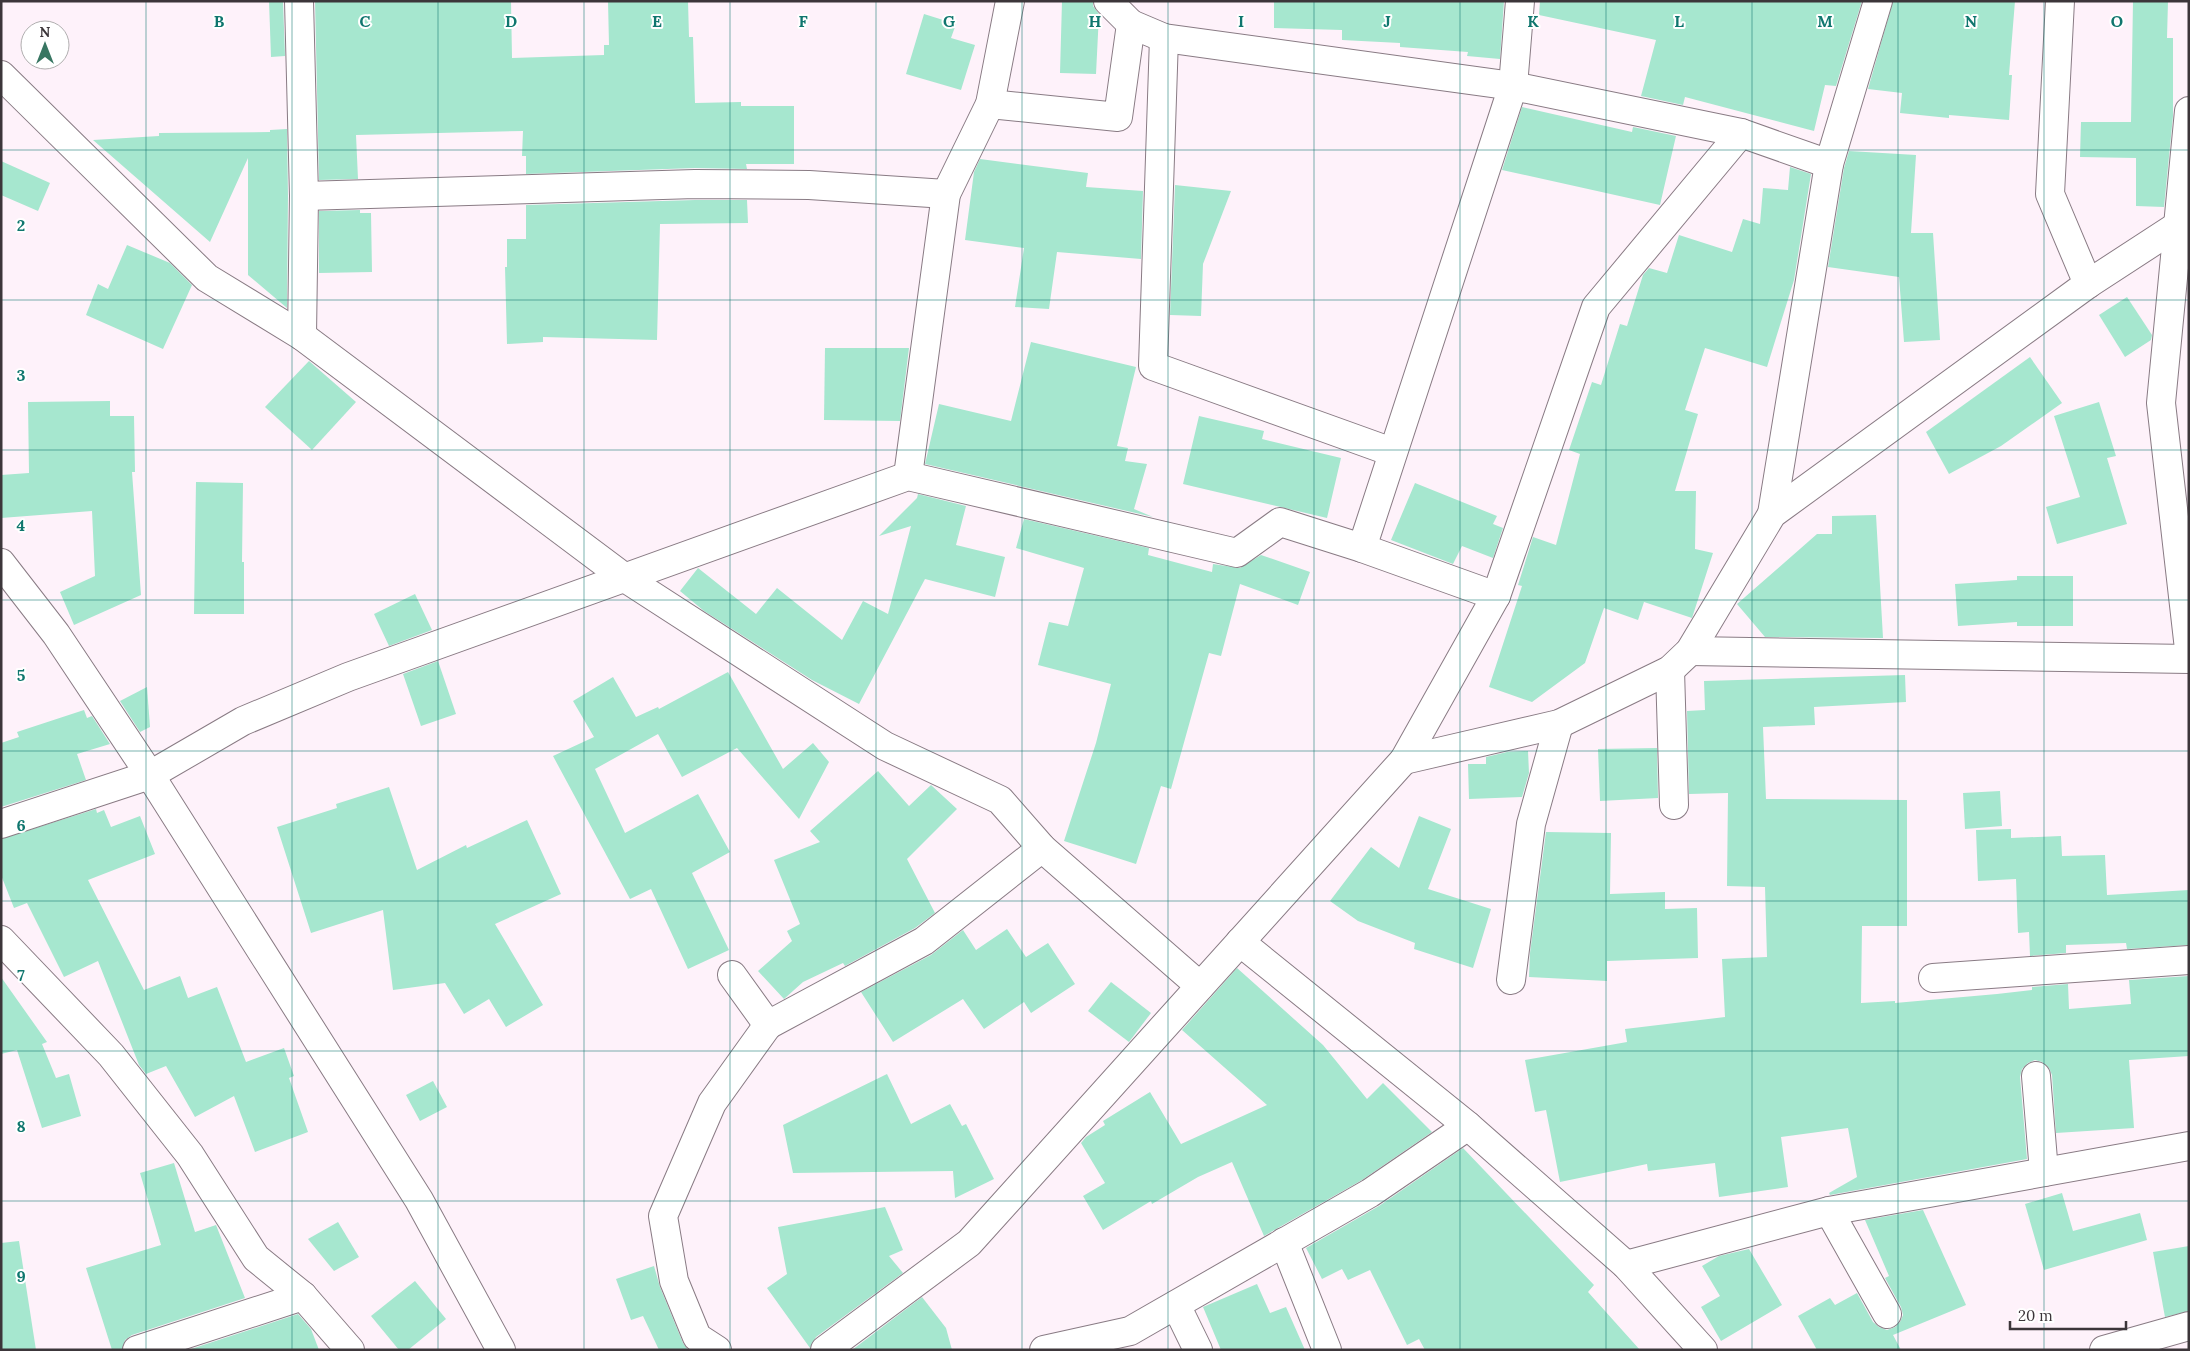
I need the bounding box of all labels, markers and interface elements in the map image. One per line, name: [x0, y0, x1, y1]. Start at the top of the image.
text: B: [214, 11, 225, 31]
text: C: [359, 11, 371, 31]
text: D: [505, 11, 517, 31]
text: E: [652, 11, 662, 31]
text: F: [798, 11, 808, 31]
text: G: [943, 11, 955, 31]
text: H: [1089, 11, 1102, 31]
text: I: [1238, 11, 1244, 31]
text: J: [1383, 11, 1391, 31]
text: K: [1527, 11, 1539, 31]
text: L: [1674, 11, 1684, 31]
text: M: [1817, 11, 1833, 31]
text: N: [1965, 11, 1977, 31]
text: O: [2111, 11, 2123, 31]
north arrow: [20, 20, 70, 70]
text: N: [40, 23, 51, 41]
text: 2: [17, 215, 25, 235]
text: 3: [17, 365, 26, 385]
text: 4: [17, 515, 26, 535]
text: 5: [17, 665, 26, 685]
text: 6: [16, 815, 26, 835]
text: 7: [17, 965, 25, 985]
text: 8: [16, 1116, 26, 1136]
text: 9: [16, 1266, 26, 1286]
scale bar: [2010, 1298, 2126, 1330]
text: 20 m: [2018, 1306, 2053, 1325]

